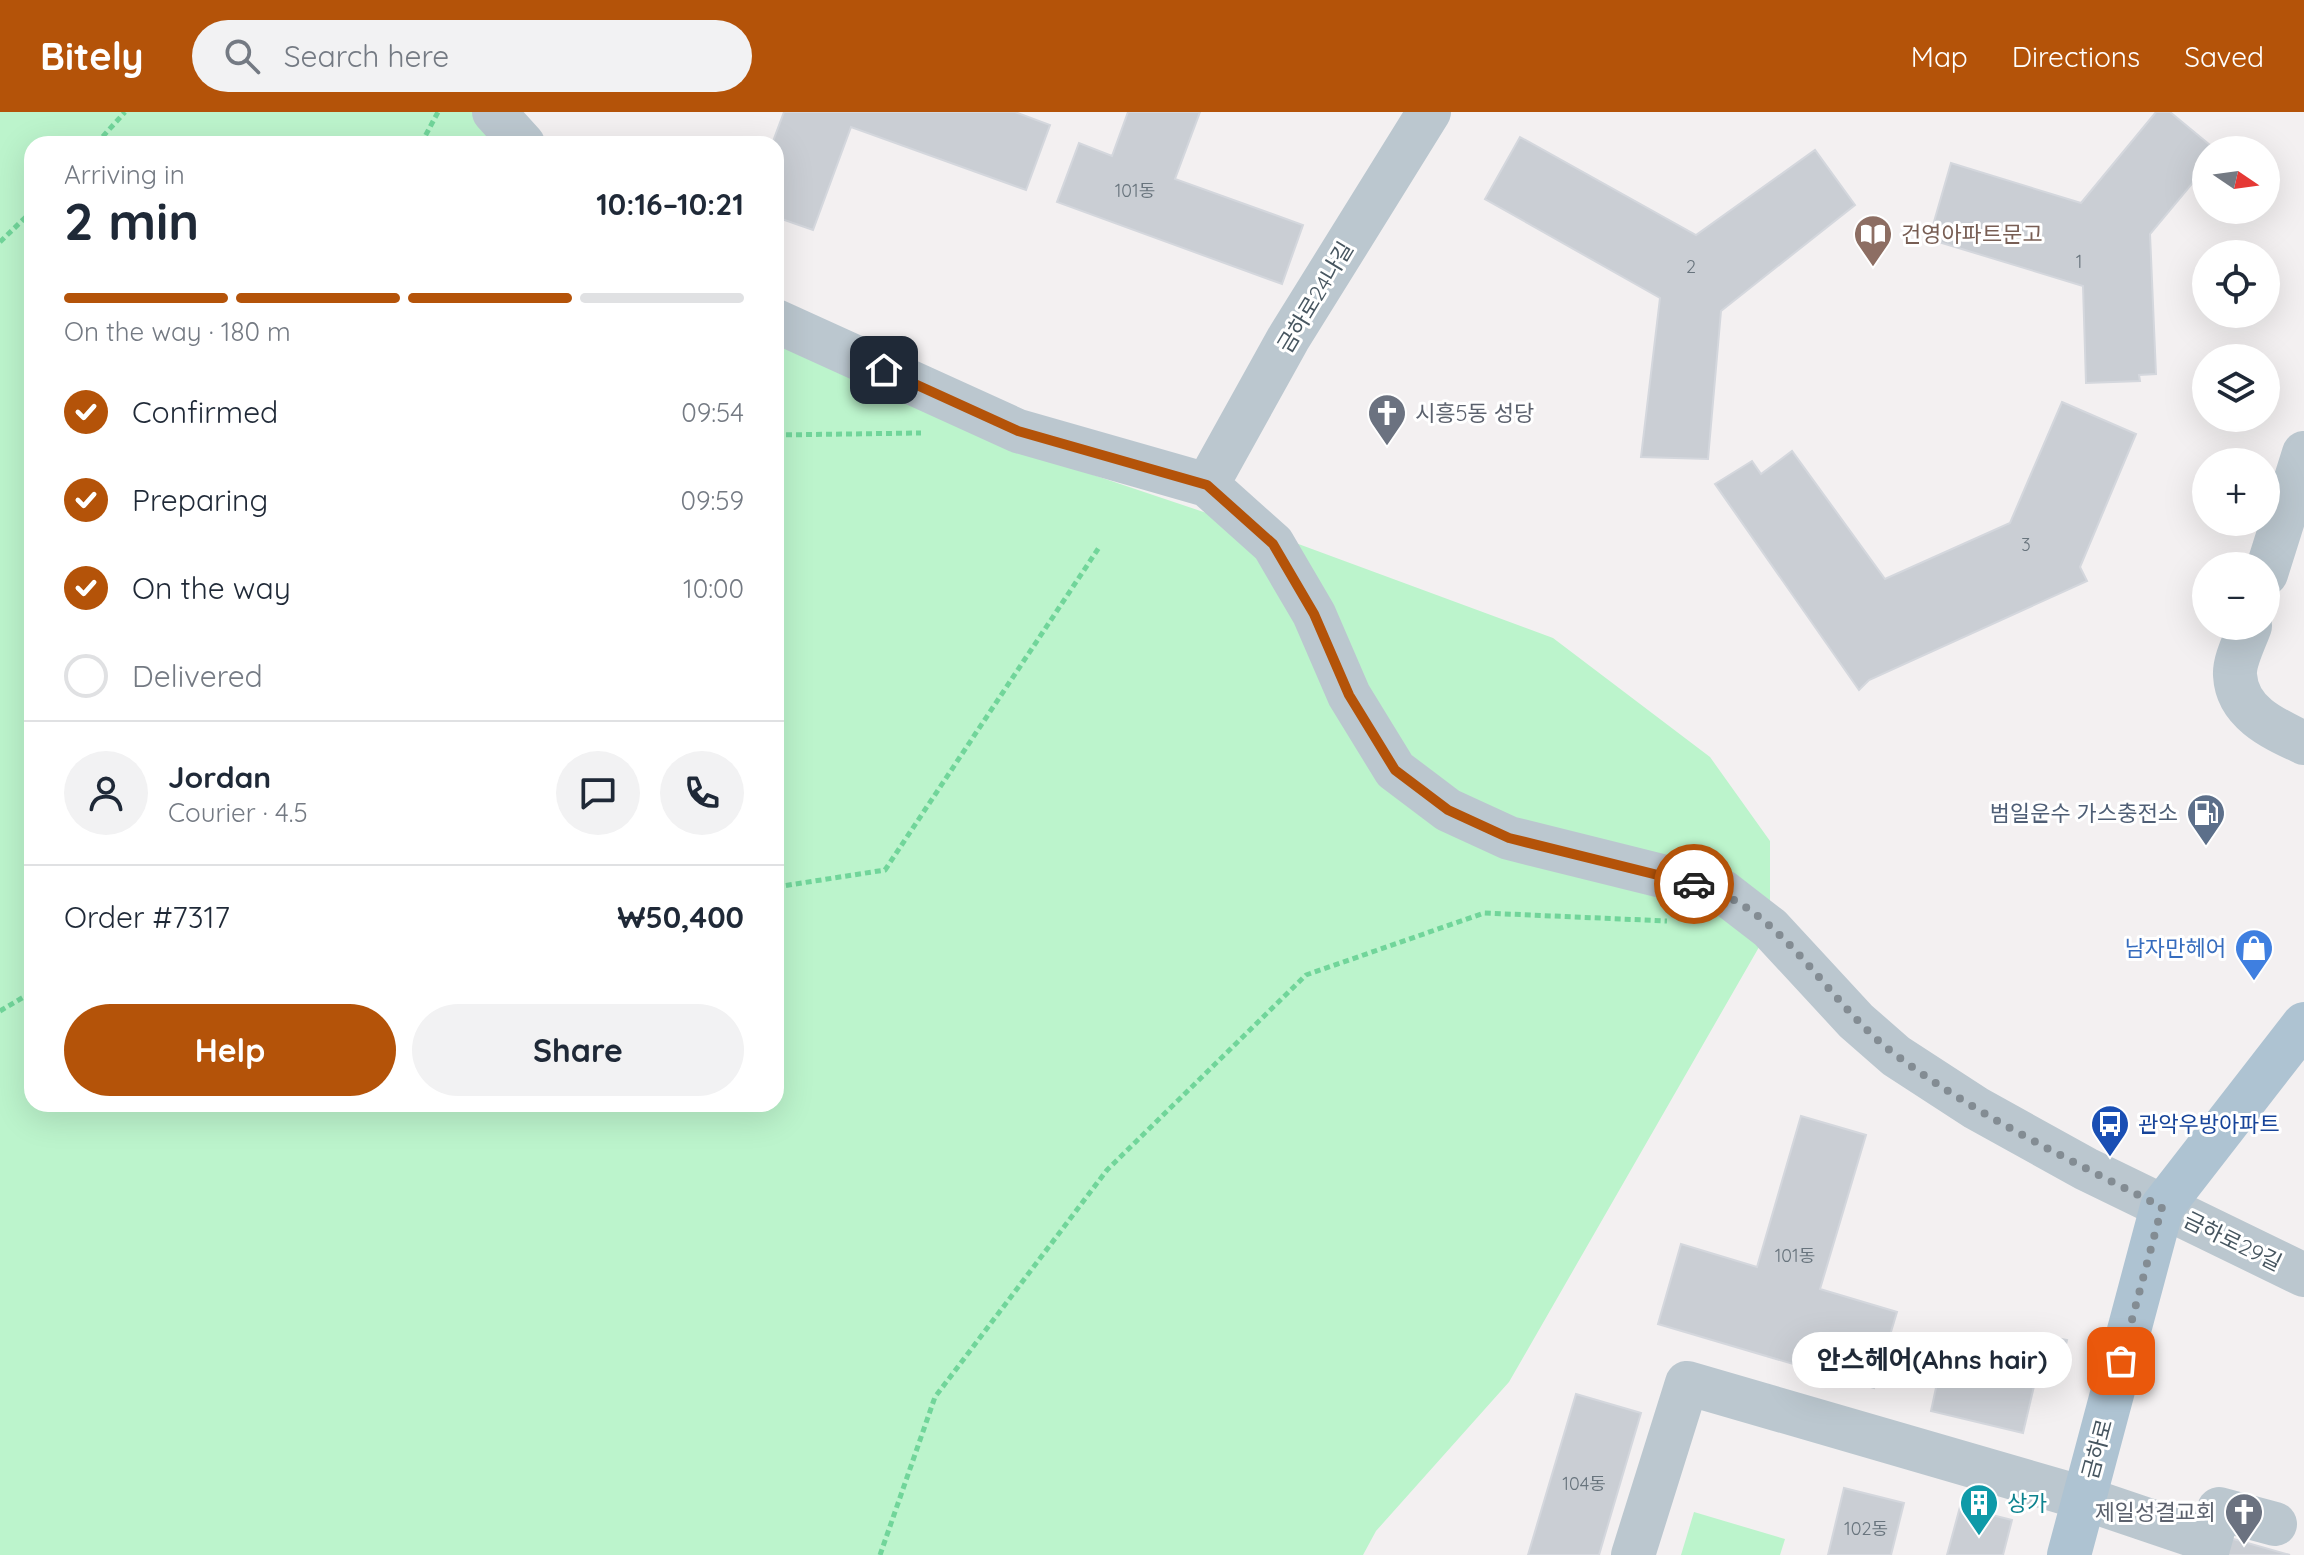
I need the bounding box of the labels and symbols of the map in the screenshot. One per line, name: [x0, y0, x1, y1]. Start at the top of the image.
north arrow: [2192, 136, 2280, 224]
house number: 101동: [1115, 179, 1155, 202]
library icon: 건영아파트문고: [1852, 213, 1894, 268]
place label: 건영아파트문고: [1901, 220, 2043, 248]
street label: 금하로24나길: [1271, 236, 1359, 358]
house number: 1: [2076, 250, 2082, 273]
house number: 2: [1686, 255, 1696, 278]
pin: [850, 336, 918, 404]
church icon: 시흥5동 성당: [1366, 392, 1408, 447]
place label: 시흥5동 성당: [1415, 399, 1534, 427]
house number: 3: [2021, 533, 2031, 556]
fuel station icon: 범일운수 가스충전소: [2185, 792, 2227, 847]
place label: 범일운수 가스충전소: [1990, 799, 2178, 827]
courier: [1654, 844, 1734, 924]
shop icon: 남자만헤어: [2233, 927, 2275, 982]
place label: 남자만헤어: [2125, 934, 2226, 962]
bus stop icon: 관악우방아파트: [2089, 1103, 2131, 1158]
place label: 관악우방아파트: [2138, 1110, 2280, 1138]
street label: 금하로29길: [2179, 1205, 2287, 1277]
house number: 101동: [1775, 1244, 1815, 1267]
pin: [2087, 1327, 2155, 1395]
callout: 안스헤어(Ahns hair): [1793, 1333, 2073, 1389]
street label: 금하로: [2076, 1416, 2118, 1482]
house number: 104동: [1562, 1472, 1606, 1495]
building icon: 상가: [1958, 1482, 2000, 1537]
place label: 상가: [2007, 1489, 2047, 1517]
church icon: 제일성결교회: [2223, 1491, 2265, 1546]
place label: 제일성결교회: [2095, 1498, 2216, 1526]
house number: 102동: [1844, 1517, 1888, 1540]

